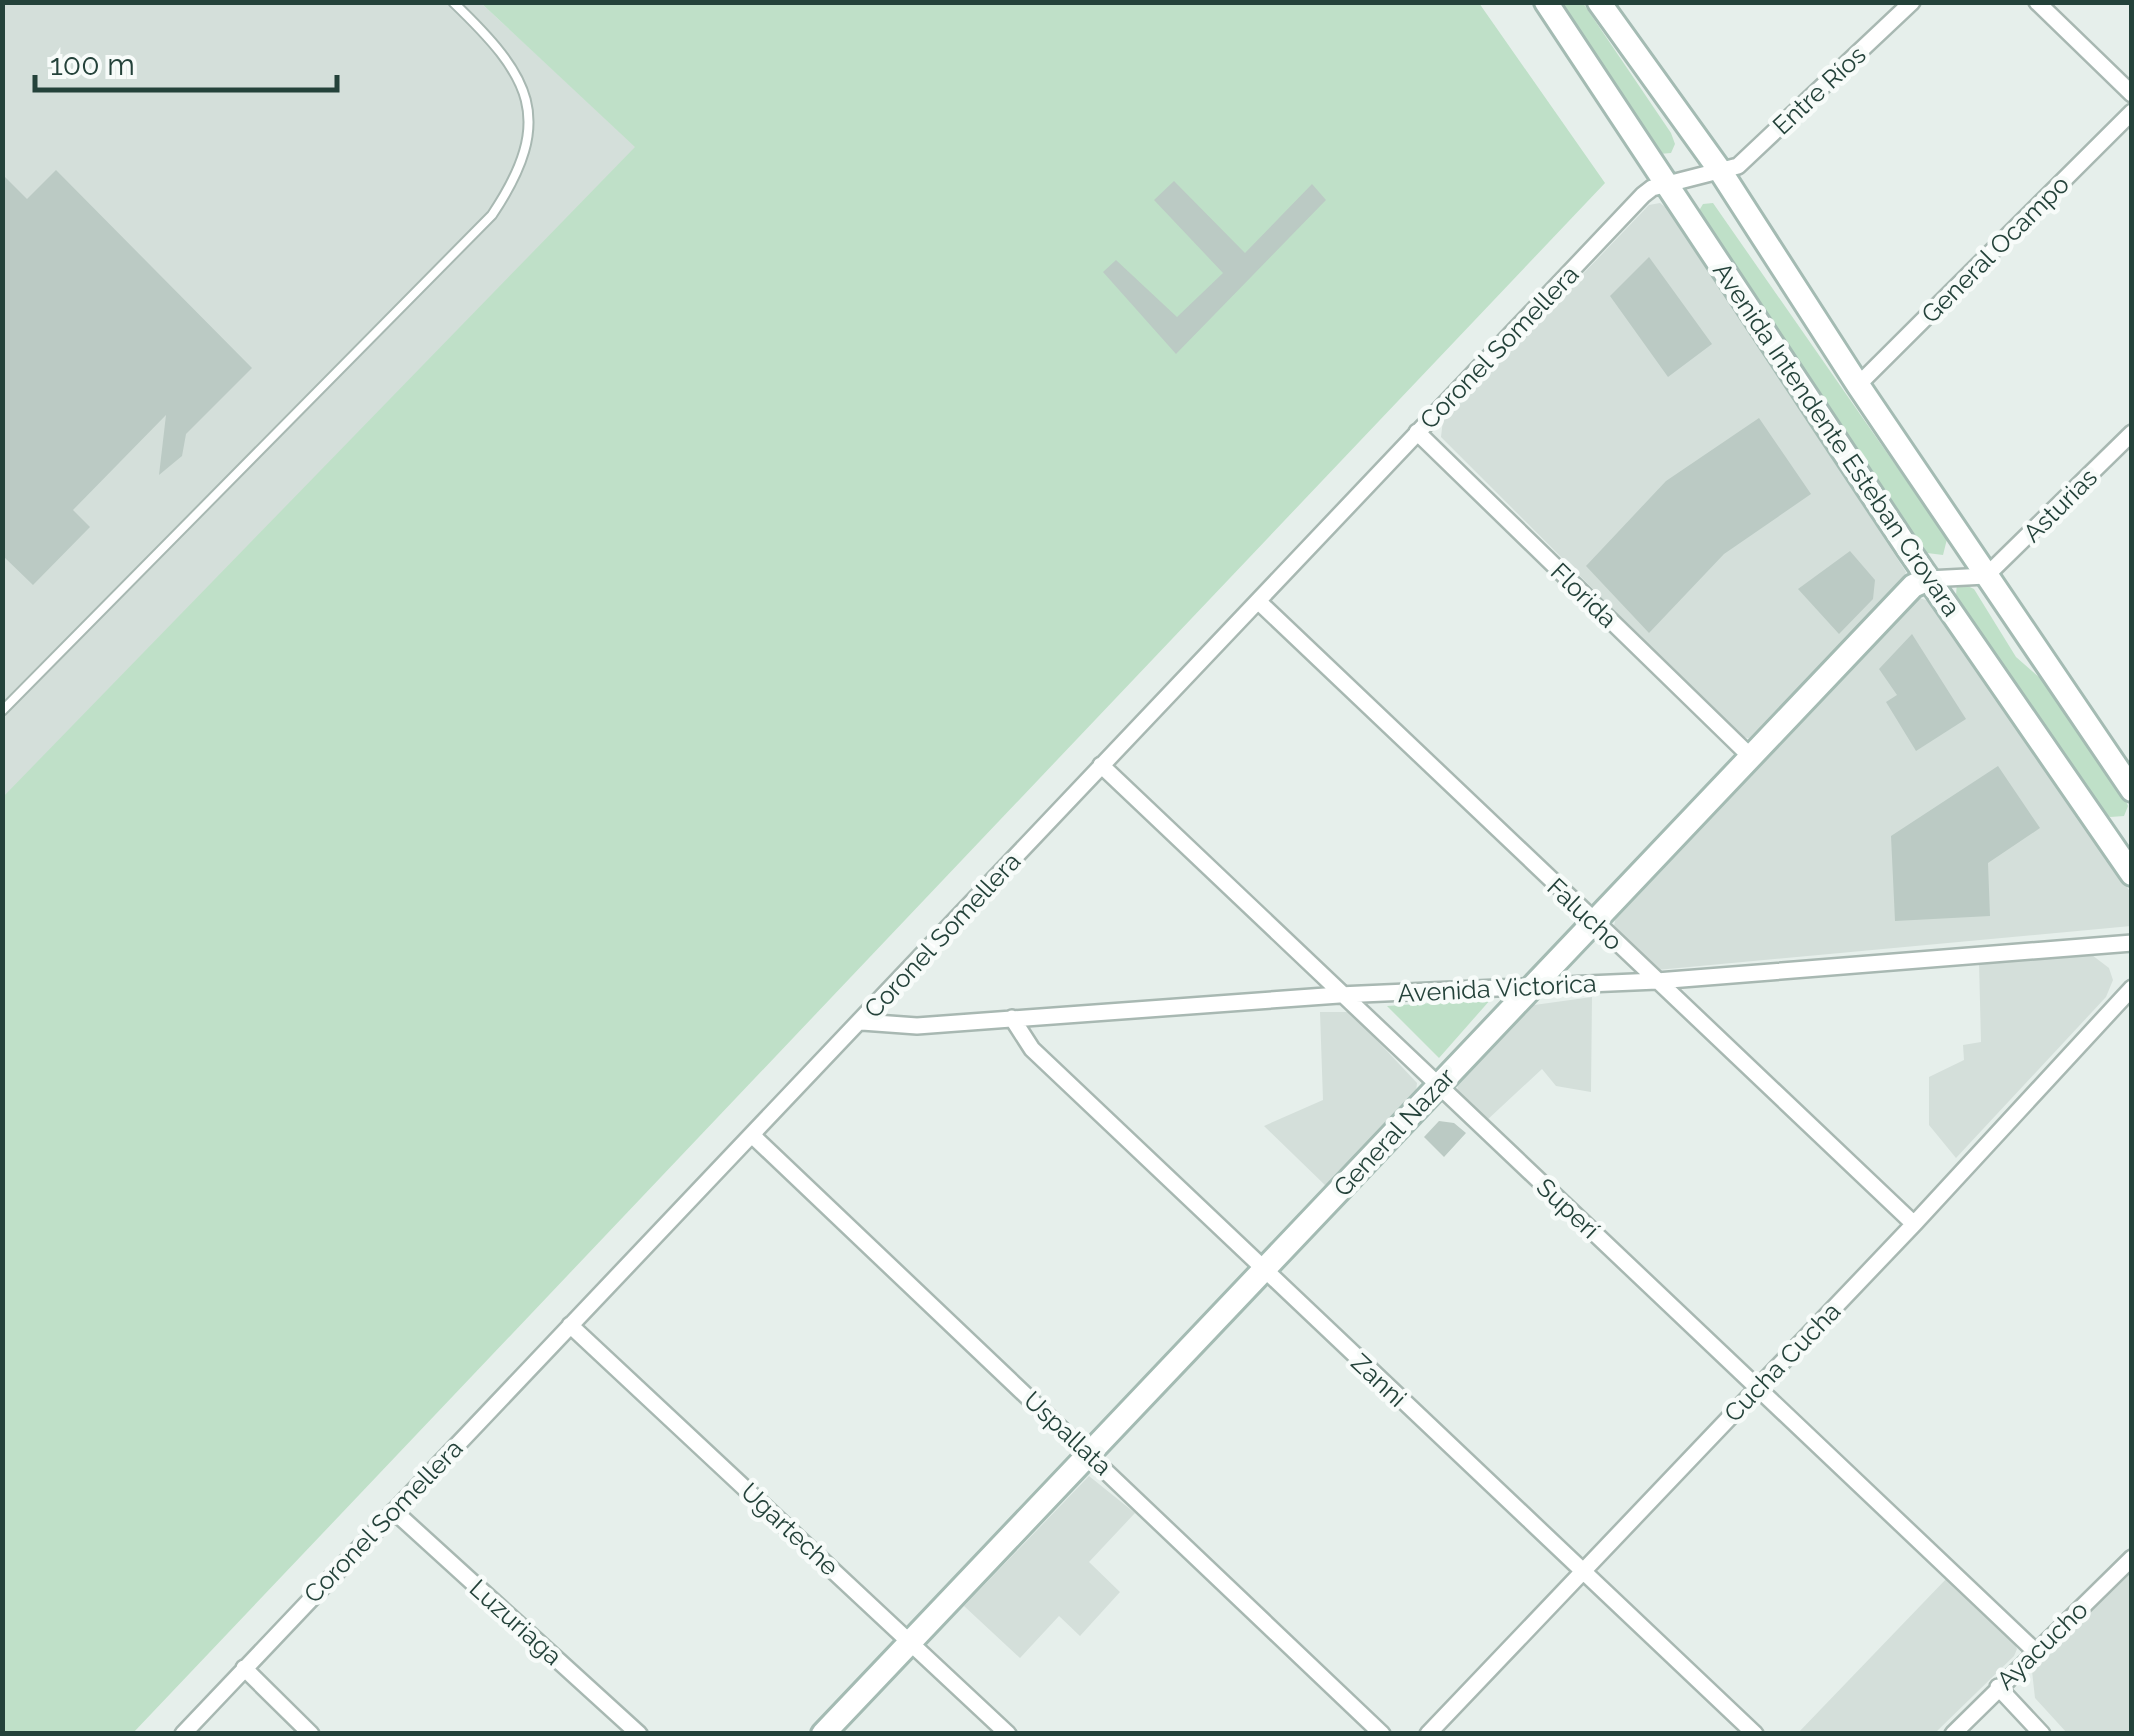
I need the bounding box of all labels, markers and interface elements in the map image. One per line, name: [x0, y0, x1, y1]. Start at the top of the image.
scale bar: [35, 30, 338, 92]
street label: Entre Ríos: [1766, 39, 1872, 141]
text: 100 m: [50, 47, 135, 82]
street label: General Ocampo: [1915, 169, 2075, 329]
street label: Avenida Intendente Esteban Crovara: [1707, 256, 1967, 622]
street label: Coronel Somellera: [1413, 259, 1585, 435]
street label: Asturias: [2017, 462, 2103, 548]
street label: Florida: [1545, 556, 1623, 634]
street label: Coronel Somellera: [858, 846, 1026, 1024]
street label: Falucho: [1541, 872, 1629, 956]
street label: Avenida Victorica: [1397, 968, 1597, 1008]
street label: General Nazar: [1327, 1062, 1461, 1202]
street label: Superí: [1531, 1172, 1606, 1245]
street label: Cucha Cucha: [1718, 1296, 1846, 1428]
street label: Zanni: [1345, 1347, 1413, 1413]
street label: Uspallata: [1018, 1385, 1118, 1481]
street label: Coronel Somellera: [297, 1433, 469, 1609]
street label: Ugarteche: [735, 1476, 845, 1582]
street label: Luzuriaga: [464, 1573, 568, 1671]
street label: Ayacucho: [1990, 1594, 2094, 1696]

